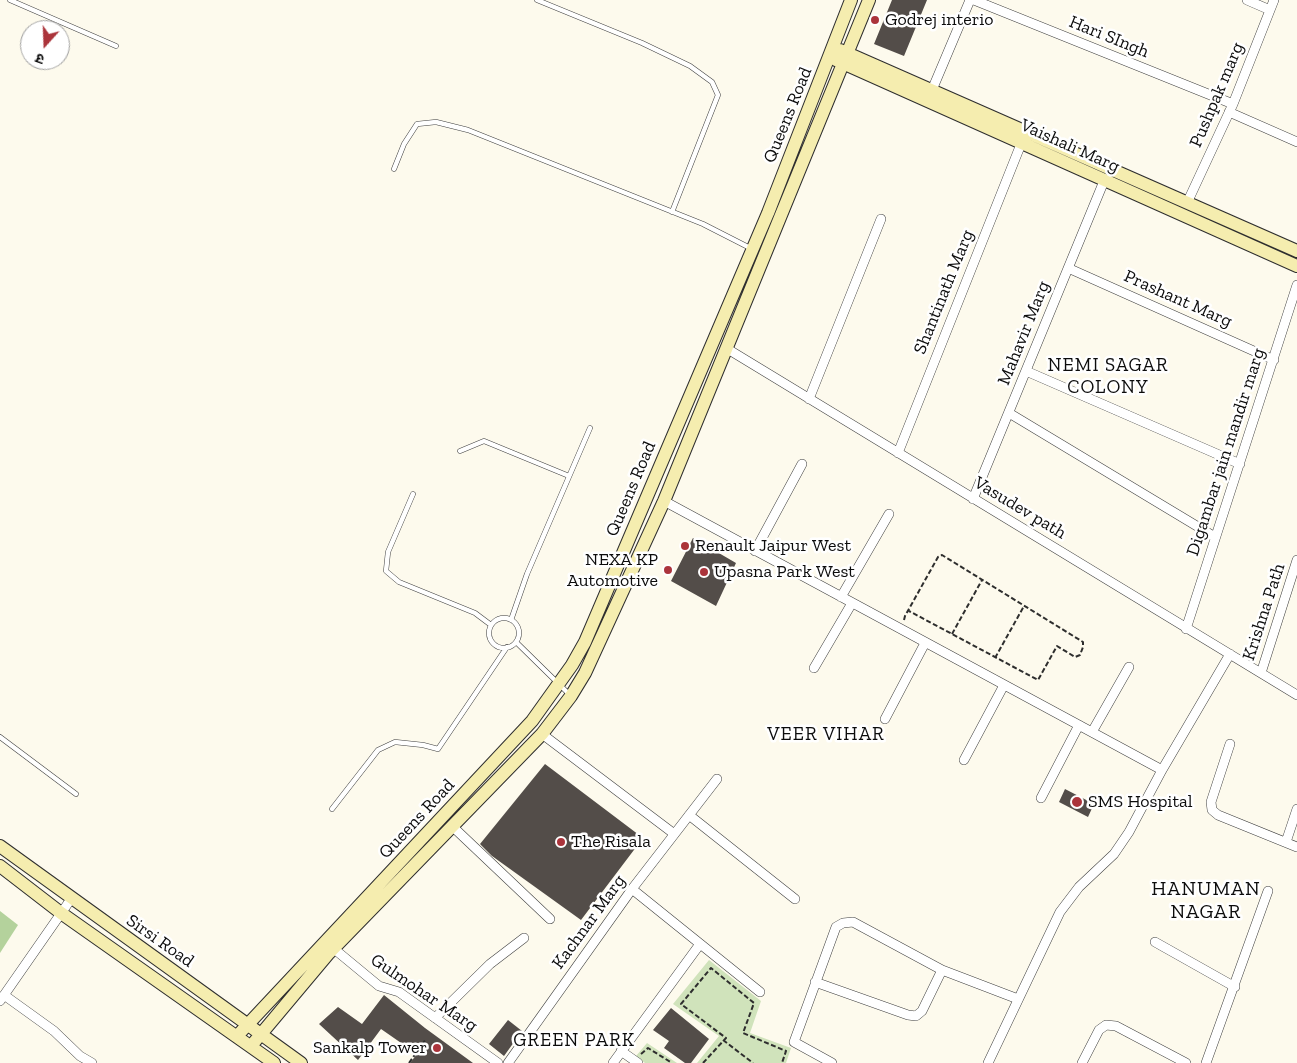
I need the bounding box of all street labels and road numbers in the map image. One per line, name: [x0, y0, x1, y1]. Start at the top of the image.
street label: Hari SIngh: [1066, 11, 1152, 63]
street label: Pushpak marg: [1185, 39, 1249, 151]
street label: Queens Road: [759, 64, 817, 166]
street label: Vaishali Marg: [1017, 114, 1123, 178]
street label: Shantinath Marg: [909, 227, 979, 357]
street label: Prashant Marg: [1121, 266, 1235, 332]
street label: Mahavir Marg: [993, 278, 1055, 388]
street label: Digambar jain mandir marg: [1182, 345, 1270, 559]
street label: Queens Road: [601, 438, 661, 540]
street label: Vasudev path: [970, 472, 1070, 544]
street label: Krishna Path: [1238, 561, 1290, 663]
street label: Queens Road: [375, 775, 459, 863]
street label: Kachnar Marg: [548, 871, 630, 973]
street label: Sirsi Road: [122, 910, 198, 972]
street label: Gulmohar Marg: [366, 949, 482, 1037]

